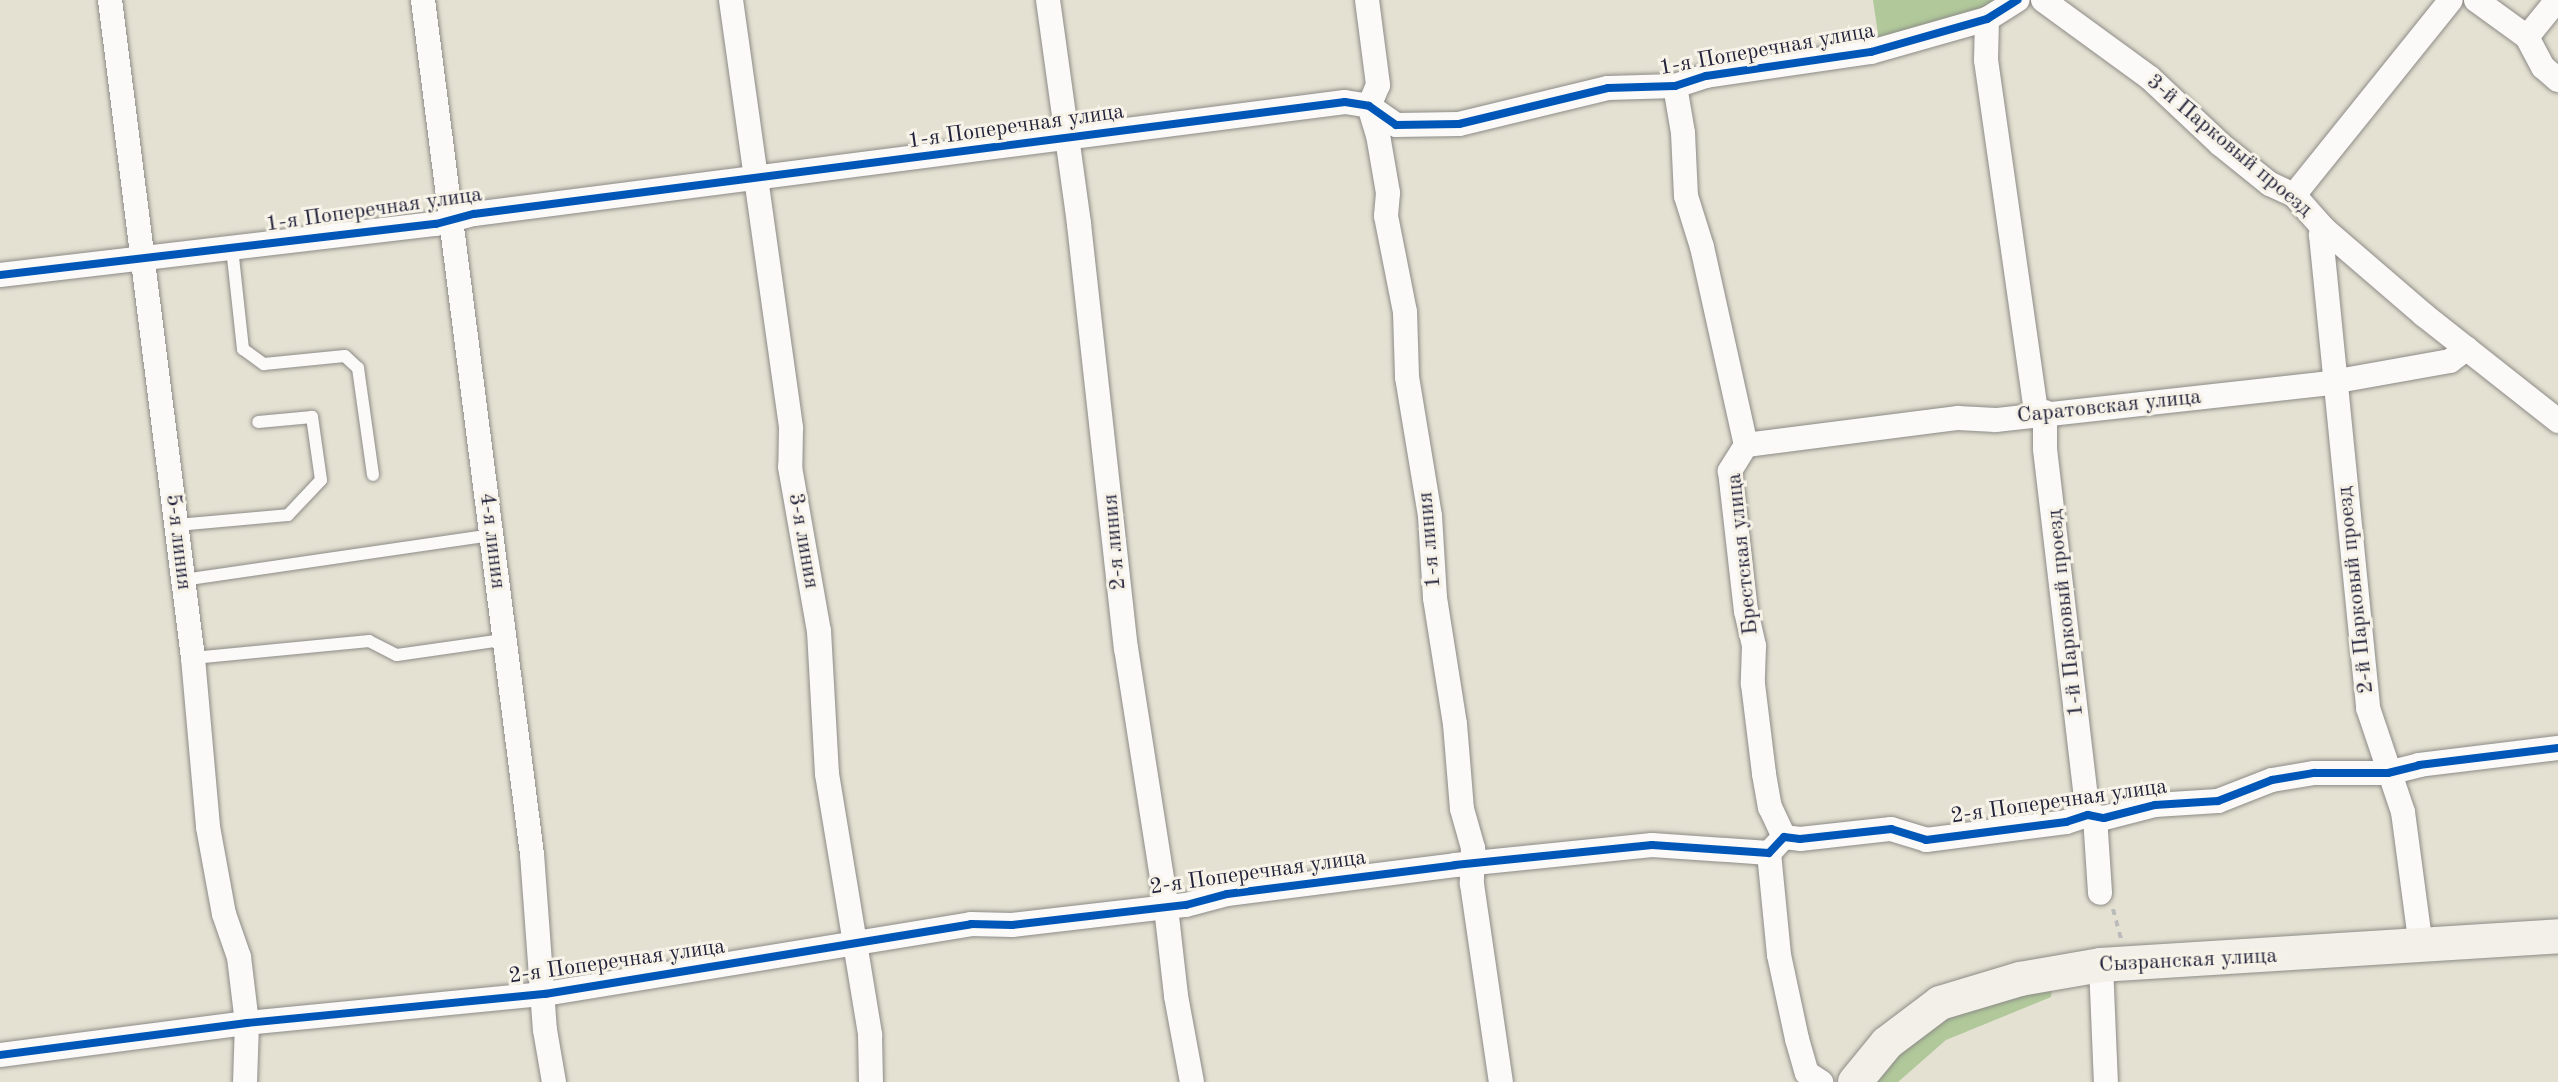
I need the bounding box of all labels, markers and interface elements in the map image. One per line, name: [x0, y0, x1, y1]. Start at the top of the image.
street label: 1-я Поперечная улица: [1657, 18, 1877, 82]
street label: 3-й Парковый проезд: [2141, 69, 2317, 223]
street label: 1-я Поперечная улица: [906, 99, 1126, 155]
street label: 1-я Поперечная улица: [264, 182, 484, 238]
street label: Саратовская улица: [2016, 384, 2202, 430]
street label: Брестская улица: [1721, 472, 1765, 636]
street label: 2-й Парковый проезд: [2332, 485, 2380, 695]
street label: 4-я линия: [473, 491, 511, 591]
street label: 3-я линия: [782, 491, 824, 591]
street label: 1-я линия: [1413, 491, 1447, 589]
street label: 5-я линия: [159, 492, 197, 592]
street label: 2-я линия: [1098, 493, 1132, 591]
street label: 1-й Парковый проезд: [2042, 508, 2090, 718]
street label: 2-я Поперечная улица: [1949, 774, 2169, 830]
street label: 2-я Поперечная улица: [1148, 845, 1368, 901]
street label: 2-я Поперечная улица: [507, 934, 727, 990]
street label: Сызранская улица: [2098, 943, 2278, 979]

